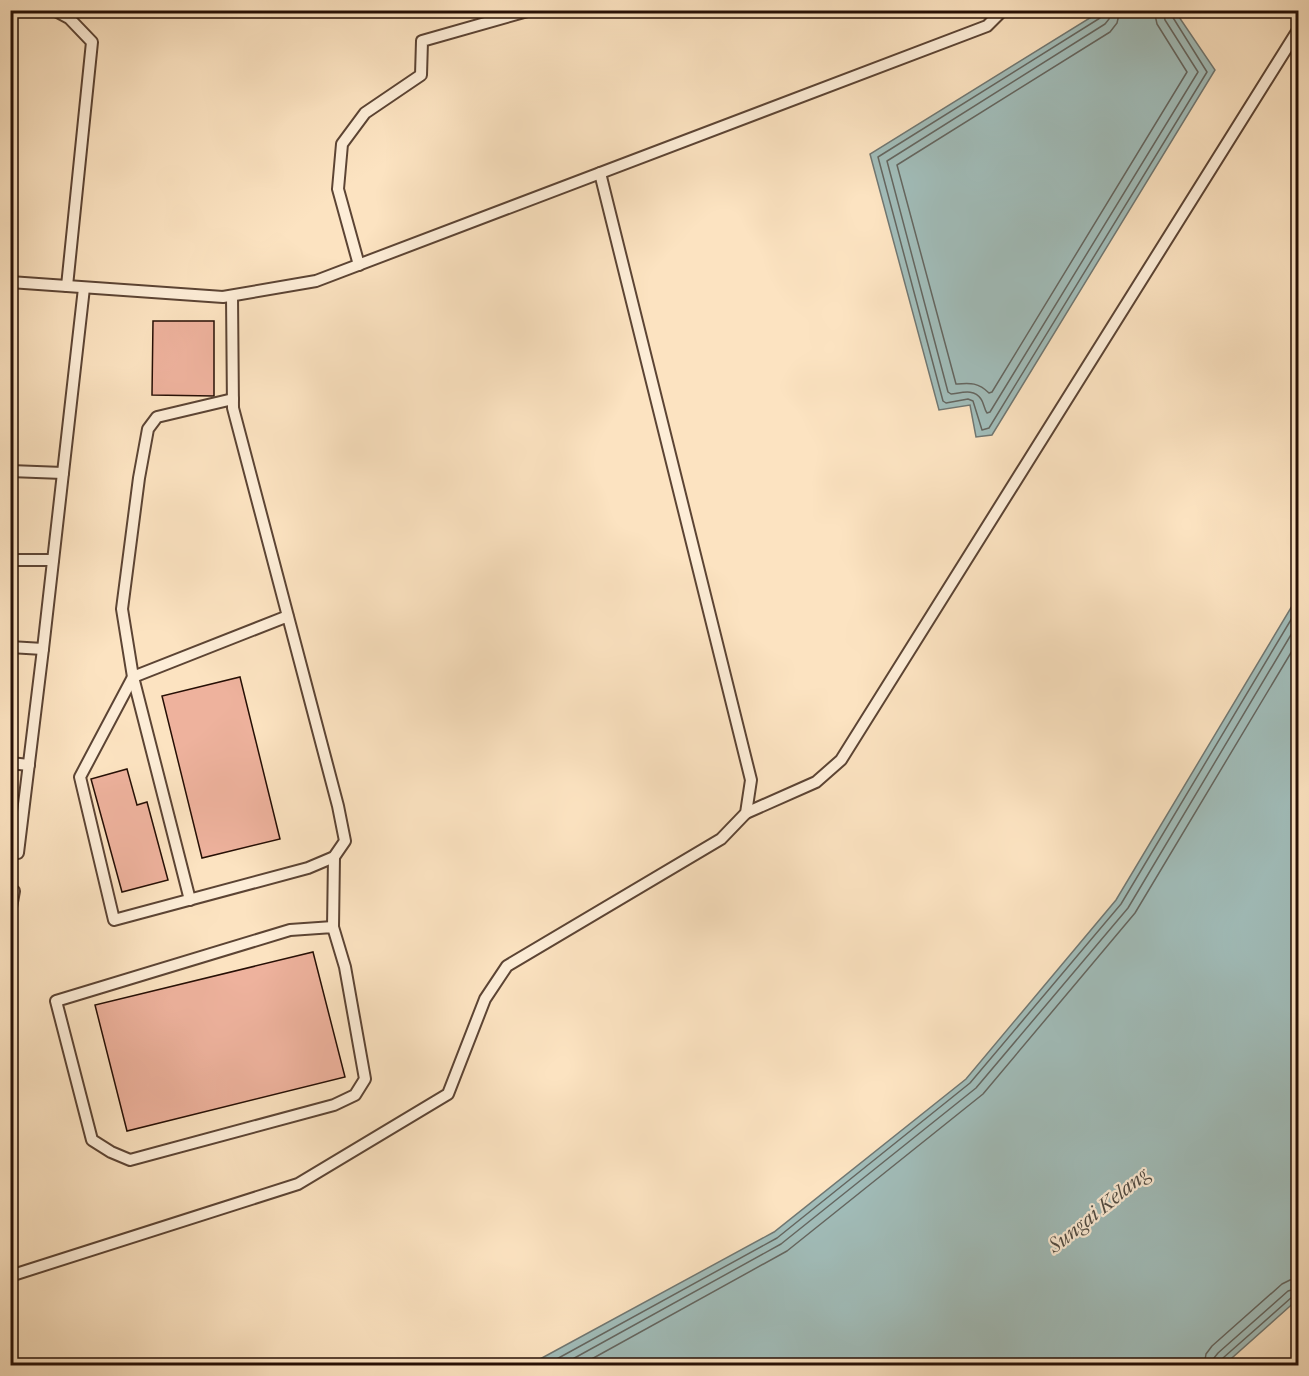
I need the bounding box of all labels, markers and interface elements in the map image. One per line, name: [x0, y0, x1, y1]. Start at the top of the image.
water label: Sungai Kelang: [1042, 1162, 1154, 1258]

